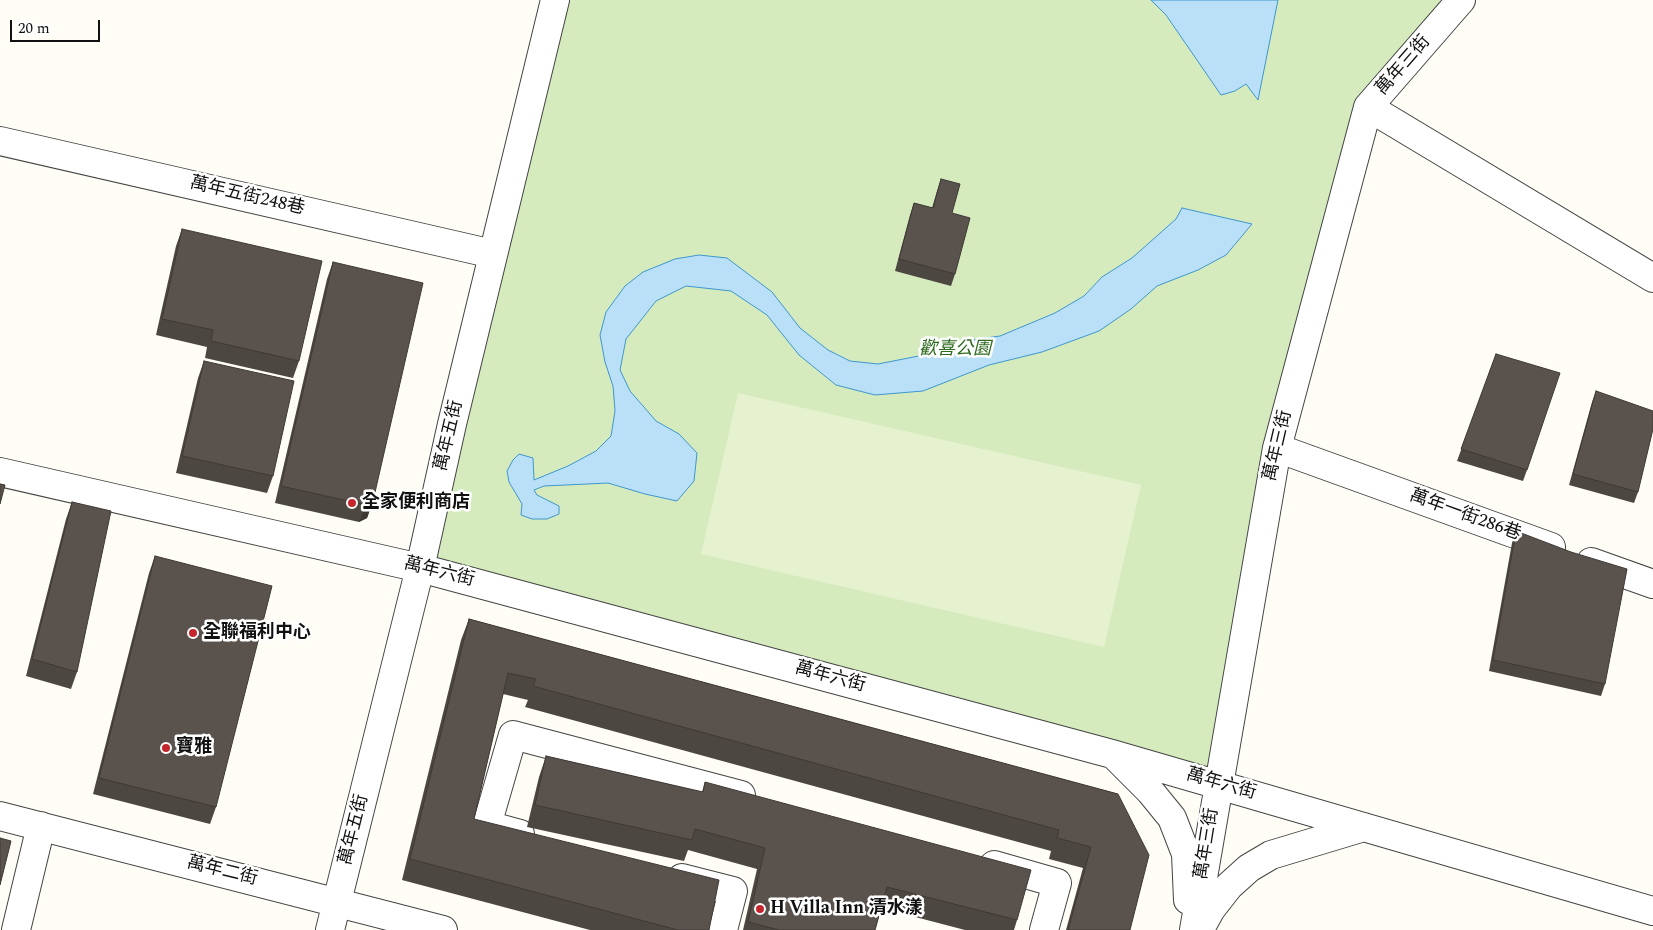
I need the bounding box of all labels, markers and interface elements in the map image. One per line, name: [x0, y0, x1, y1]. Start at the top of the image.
scale bar: [12, 10, 102, 42]
text: 20 m: [18, 17, 50, 40]
street label: 萬年三街: [1372, 32, 1436, 100]
street label: 萬年五街248巷: [188, 173, 306, 221]
park label: 歡喜公園: [919, 339, 991, 361]
street label: 萬年五街: [431, 398, 469, 474]
street label: 萬年三街: [1260, 408, 1298, 484]
street label: 萬年一街286巷: [1406, 486, 1524, 546]
place label: 全家便利商店: [362, 492, 470, 514]
marker: 全家便利商店: [346, 497, 358, 509]
street label: 萬年六街: [401, 554, 477, 592]
place label: 全聯福利中心: [203, 622, 311, 644]
marker: 全聯福利中心: [187, 627, 199, 639]
street label: 萬年六街: [792, 658, 868, 698]
place label: 寶雅: [176, 737, 212, 759]
marker: 寶雅: [160, 742, 172, 754]
street label: 萬年六街: [1183, 765, 1259, 805]
street label: 萬年五街: [336, 792, 374, 868]
street label: 萬年三街: [1192, 807, 1224, 881]
street label: 萬年二街: [184, 853, 260, 891]
place label: H Villa Inn 清水漾: [770, 898, 923, 920]
marker: H Villa Inn 清水漾: [754, 903, 766, 915]

